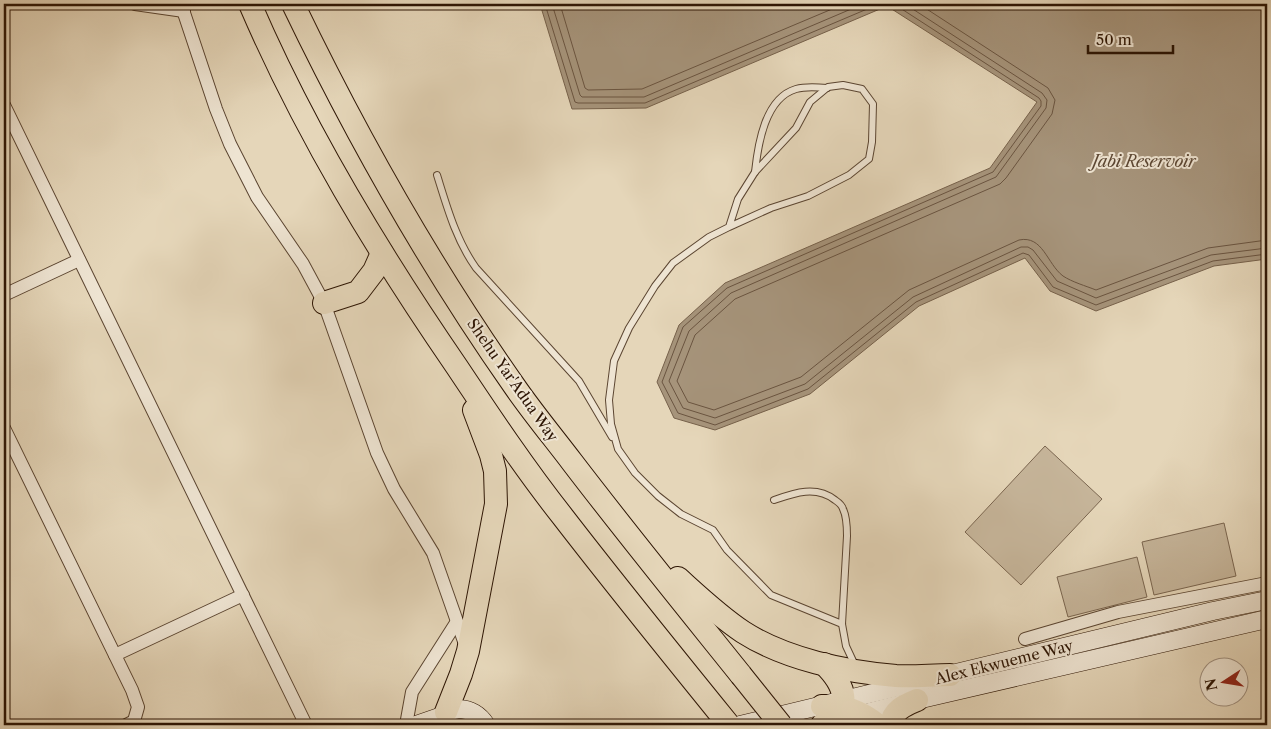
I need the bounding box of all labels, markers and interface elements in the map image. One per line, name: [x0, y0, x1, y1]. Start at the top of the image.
scale bar: [1088, 22, 1174, 54]
text: 50 m: [1096, 30, 1132, 49]
water label: Jabi Reservoir: [1087, 151, 1197, 171]
street label: Shehu Yar'Adua Way: [463, 315, 563, 446]
street label: Alex Ekwueme Way: [932, 636, 1076, 689]
north arrow: [1198, 656, 1248, 706]
text: N: [1201, 677, 1221, 693]

